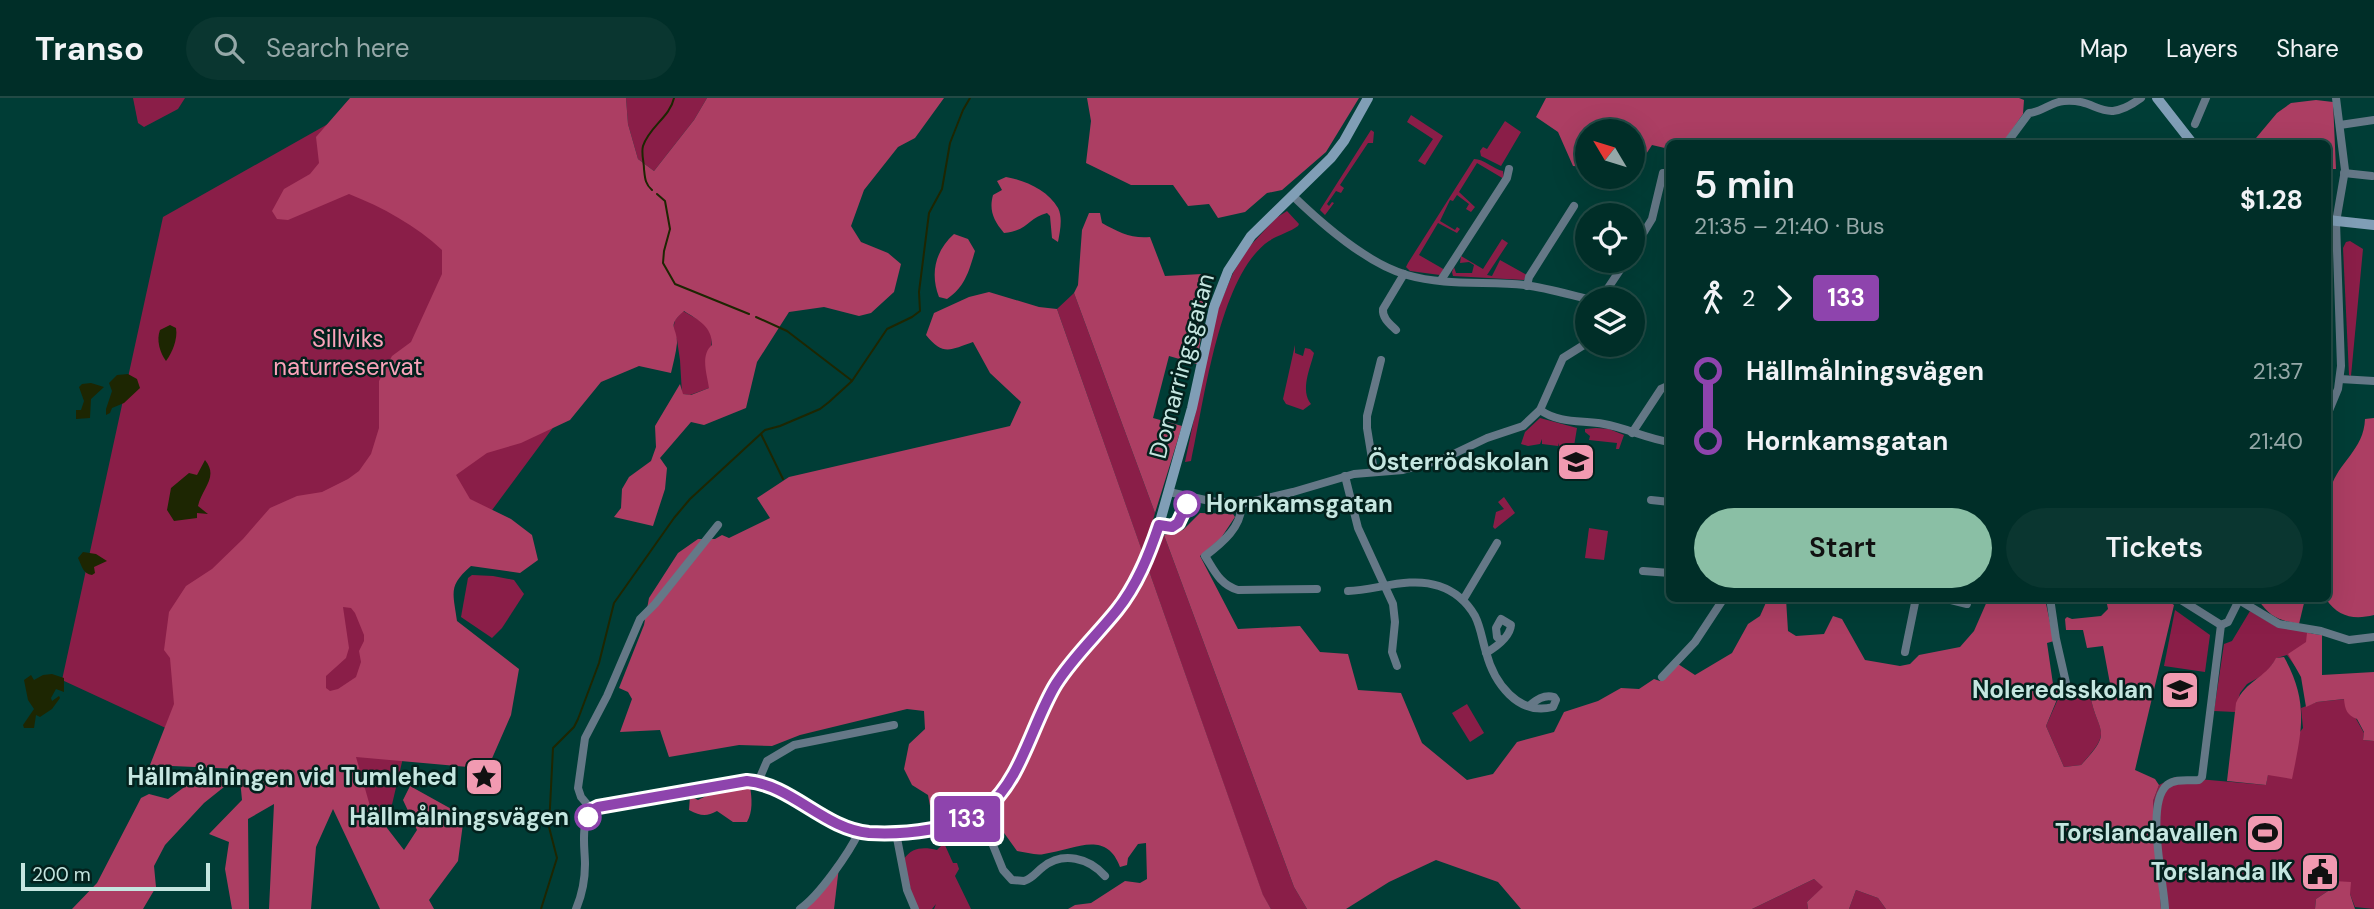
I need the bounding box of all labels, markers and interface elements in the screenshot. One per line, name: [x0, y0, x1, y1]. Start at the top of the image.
search box: [186, 17, 676, 80]
text: Transo: [35, 27, 144, 70]
icon: search: [210, 29, 248, 67]
text: Search here: [266, 31, 410, 65]
text: Map: [2080, 33, 2128, 64]
text: Layers: [2166, 33, 2238, 64]
text: Share: [2276, 33, 2339, 64]
north arrow: [1575, 119, 1645, 189]
map controls: [1575, 119, 1645, 357]
text: 5 min: [1694, 160, 1795, 210]
text: $1.28: [2240, 183, 2303, 217]
button: locate: [1575, 203, 1645, 273]
text: 21:35 – 21:40 · Bus: [1694, 211, 1884, 241]
street label: Domarringsgatan: [1142, 270, 1221, 462]
icon: walk: [1694, 279, 1732, 317]
icon: forward: [1765, 279, 1803, 317]
text: 133: [1827, 282, 1865, 313]
text: 2: [1742, 283, 1755, 313]
button: layers: [1575, 287, 1645, 357]
park label: Sillviks naturreservat: [273, 323, 423, 382]
text: Hällmålningsvägen: [1746, 354, 1984, 388]
text: 21:37: [2252, 356, 2303, 386]
text: Hornkamsgatan: [1746, 424, 1948, 458]
text: 21:40: [2248, 426, 2303, 456]
school or university icon: Österrödskolan: [1555, 441, 1597, 483]
place label: Österrödskolan: [1368, 446, 1549, 477]
place label: Hornkamsgatan: [1206, 488, 1393, 519]
marker: Hornkamsgatan: [1174, 491, 1200, 517]
button: Start: [1694, 508, 1992, 588]
button: Tickets: [2006, 508, 2303, 588]
school or university icon: Noleredsskolan: [2159, 669, 2201, 711]
place label: Noleredsskolan: [1972, 674, 2153, 705]
place icon: Hällmålningen vid Tumlehed: [463, 756, 505, 798]
place label: Hällmålningen vid Tumlehed: [127, 761, 457, 792]
line badge: 133: [927, 796, 1007, 842]
place label: Hällmålningsvägen: [349, 801, 569, 832]
text: 133: [948, 803, 986, 834]
marker: Hällmålningsvägen: [575, 804, 601, 830]
sports icon: Torslandavallen: [2244, 812, 2286, 854]
place label: Torslandavallen: [2055, 817, 2238, 848]
public building icon: Torslanda IK: [2299, 851, 2341, 893]
place label: Torslanda IK: [2151, 856, 2293, 887]
scale bar: [21, 860, 210, 892]
text: 200 m: [32, 862, 91, 887]

